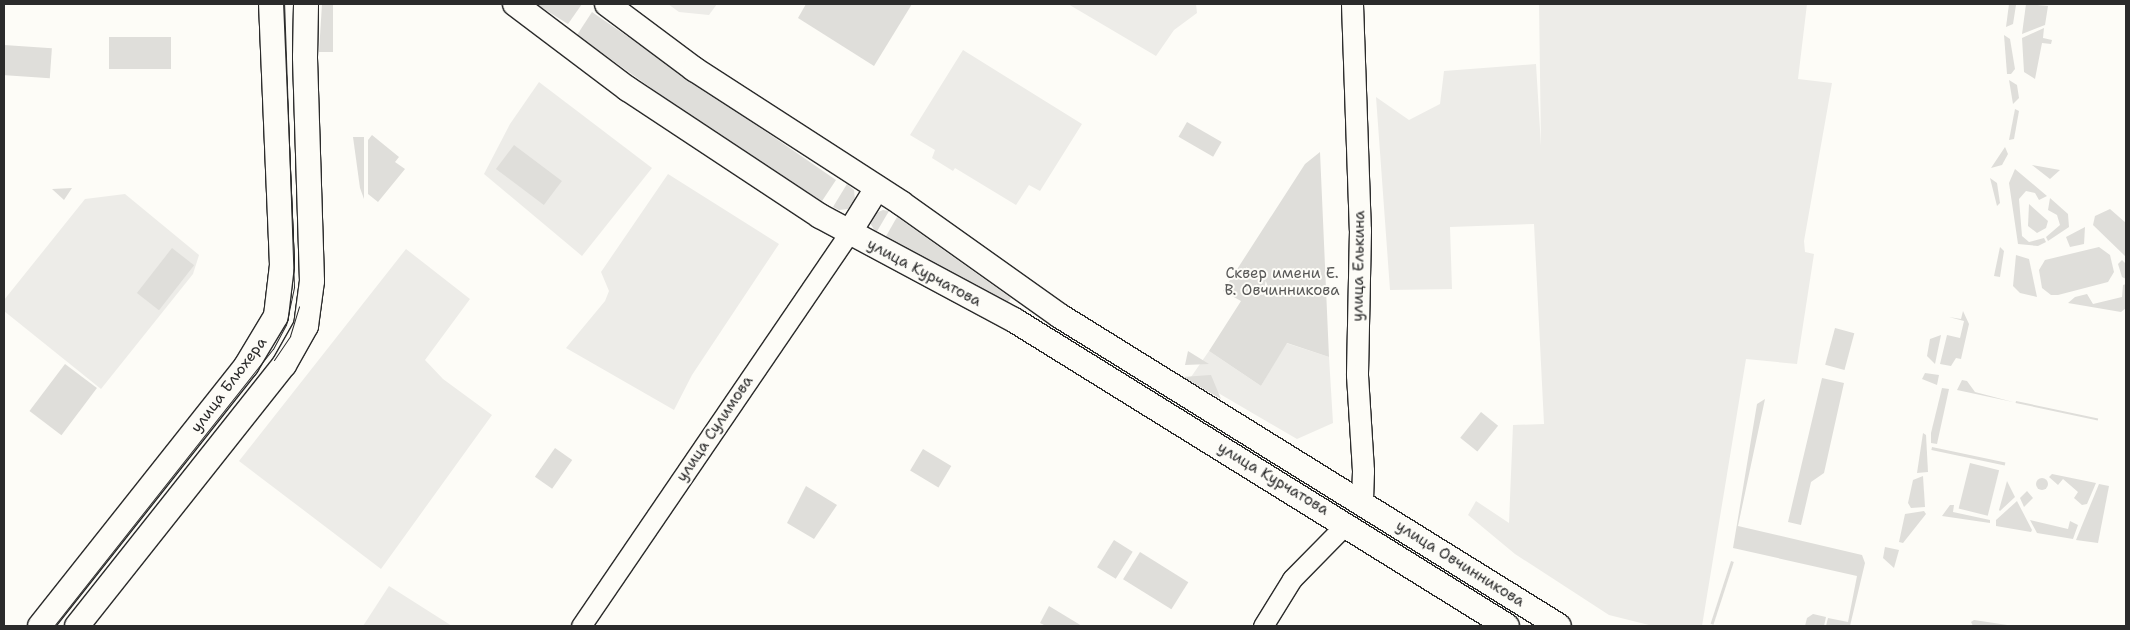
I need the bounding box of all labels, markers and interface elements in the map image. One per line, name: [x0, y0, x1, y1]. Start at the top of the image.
street label: улица Елькина: [1349, 210, 1369, 322]
street label: улица Курчатова: [864, 235, 984, 311]
park label: Сквер имени Е. В. Овчинникова: [1224, 264, 1340, 299]
street label: улица Блюхера: [187, 334, 271, 436]
street label: улица Сулимова: [673, 373, 757, 485]
street label: улица Курчатова: [1214, 439, 1332, 519]
street label: улица Овчинникова: [1392, 517, 1528, 611]

